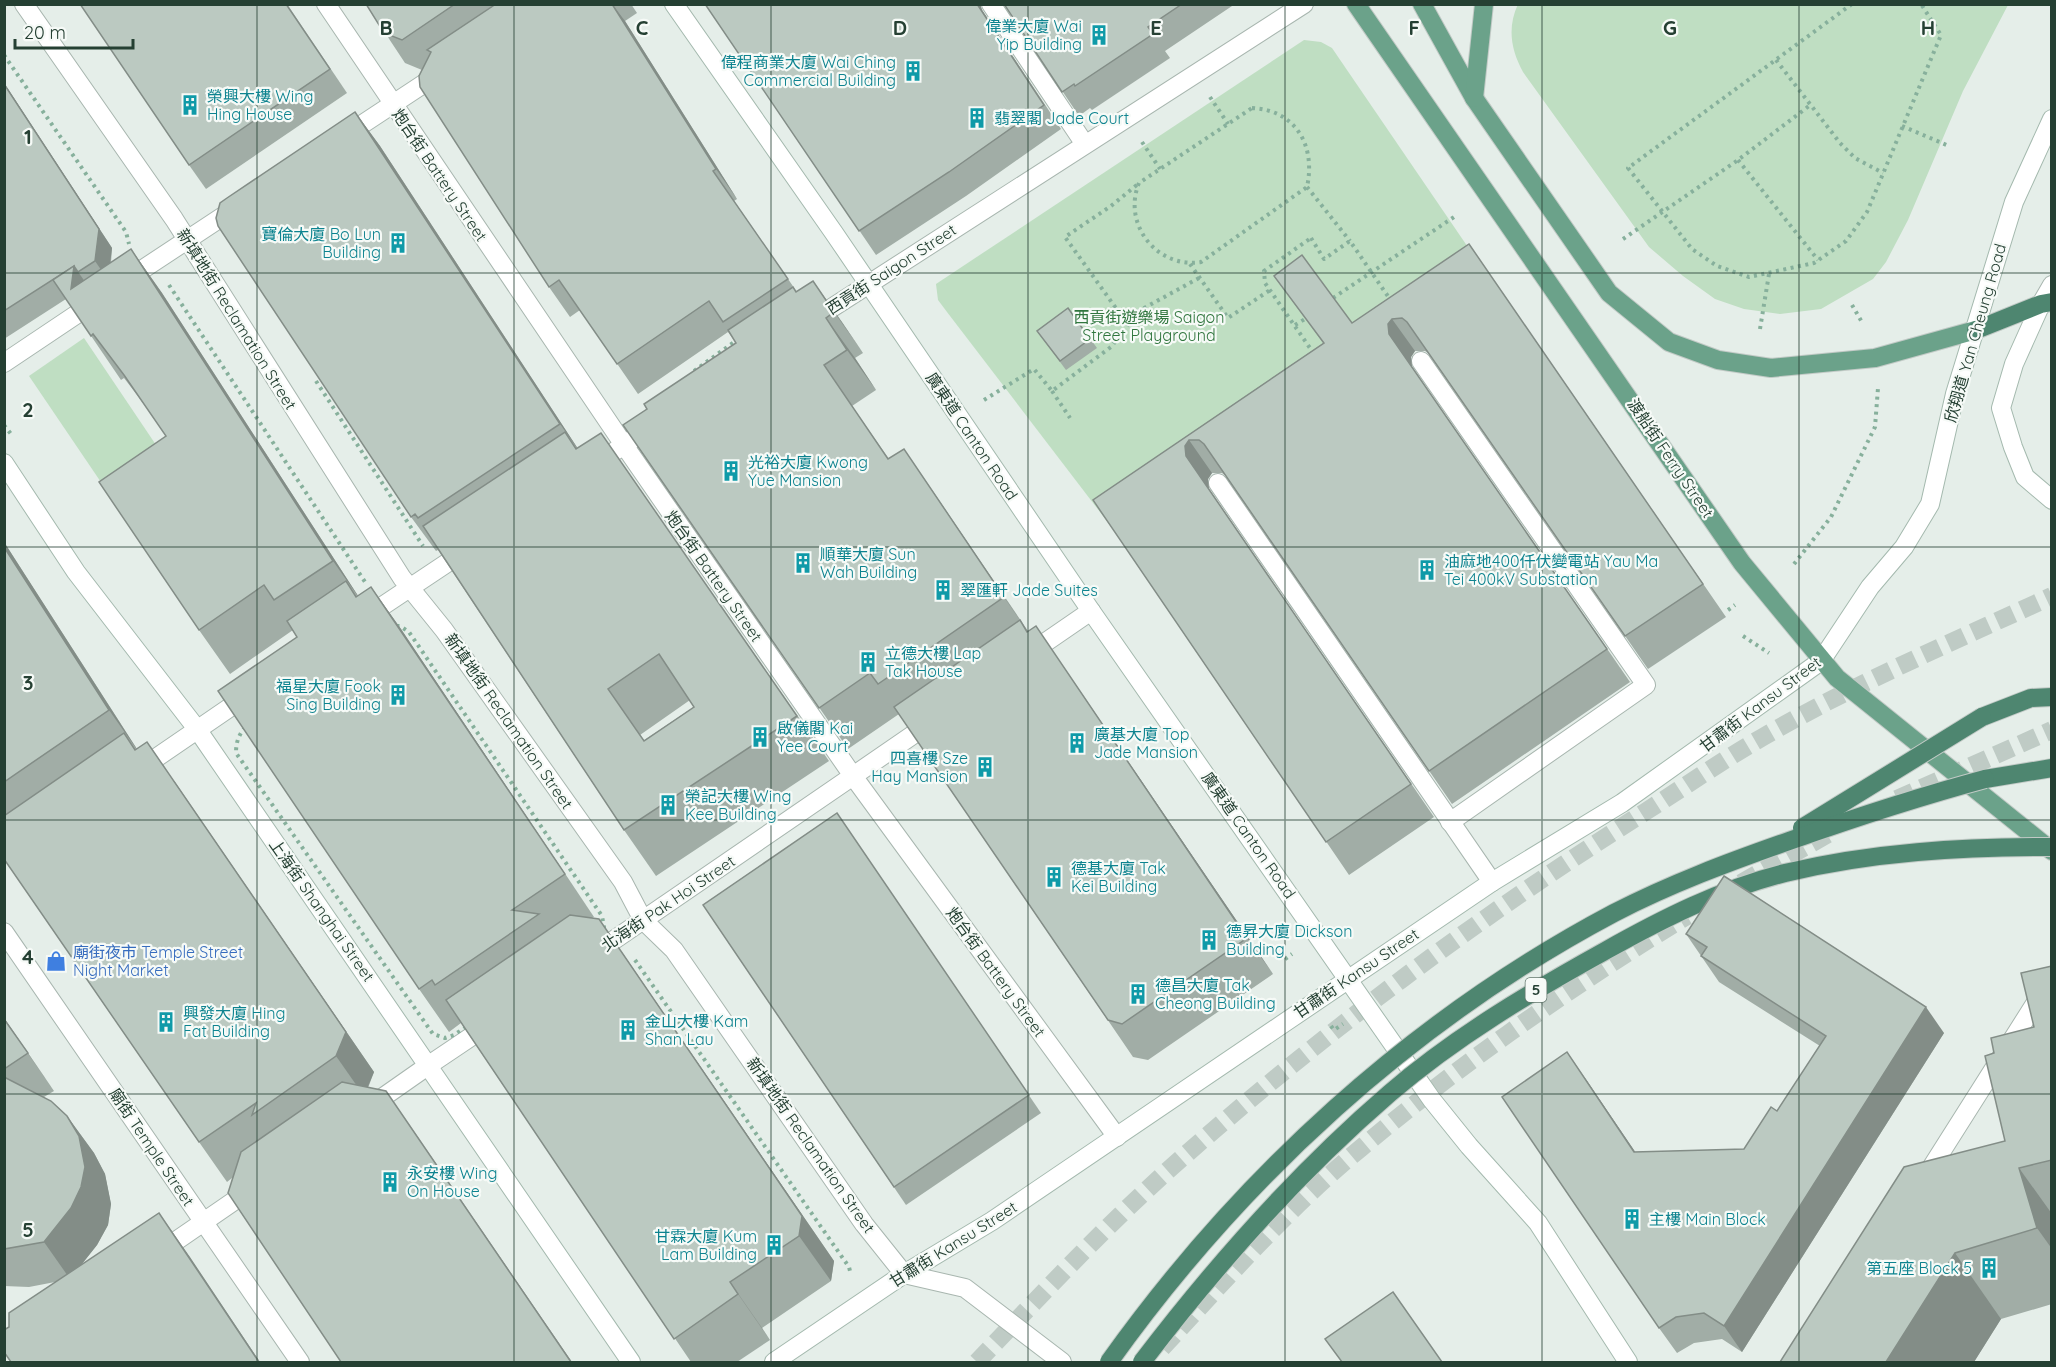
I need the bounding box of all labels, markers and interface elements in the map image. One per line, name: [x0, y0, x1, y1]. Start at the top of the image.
scale bar: [15, 12, 134, 50]
text: B: [379, 15, 393, 40]
text: C: [636, 15, 649, 40]
text: D: [893, 15, 907, 40]
text: E: [1150, 15, 1162, 40]
text: F: [1408, 15, 1420, 40]
text: G: [1663, 15, 1677, 40]
text: H: [1921, 15, 1935, 40]
place label: 偉業大廈 Wai Yip Building: [985, 16, 1082, 54]
text: 20 m: [24, 21, 66, 44]
building icon: 偉業大廈 Wai Yip Building: [1087, 23, 1111, 47]
place label: 偉程商業大廈 Wai Ching Commercial Building: [721, 52, 896, 90]
building icon: 偉程商業大廈 Wai Ching Commercial Building: [901, 59, 925, 83]
place label: 榮興大樓 Wing Hing House: [207, 86, 313, 124]
building icon: 榮興大樓 Wing Hing House: [178, 93, 202, 117]
street label: 炮台街 Battery Street: [388, 105, 492, 245]
building icon: 翡翠閣 Jade Court: [965, 106, 989, 130]
place label: 翡翠閣 Jade Court: [994, 108, 1129, 128]
text: 1: [24, 124, 32, 149]
street label: 西貢街 Saigon Street: [822, 219, 960, 319]
place label: 寶倫大廈 Bo Lun Building: [261, 224, 381, 262]
street label: 新填地街 Reclamation Street: [173, 225, 301, 413]
building icon: 寶倫大廈 Bo Lun Building: [386, 231, 410, 255]
street label: 欣翔道 Yan Cheung Road: [1940, 241, 2010, 425]
park label: 西貢街遊樂場 Saigon Street Playground: [1073, 307, 1225, 345]
street label: 廣東道 Canton Road: [922, 368, 1022, 504]
street label: 渡船街 Ferry Street: [1624, 394, 1718, 522]
text: 2: [22, 397, 34, 422]
place label: 光裕大廈 Kwong Yue Mansion: [748, 452, 868, 490]
building icon: 光裕大廈 Kwong Yue Mansion: [719, 459, 743, 483]
street label: 炮台街 Battery Street: [661, 507, 767, 645]
place label: 順華大廈 Sun Wah Building: [820, 544, 917, 582]
building icon: 順華大廈 Sun Wah Building: [791, 551, 815, 575]
place label: 油麻地400仟伏變電站 Yau Ma Tei 400kV Substation: [1444, 551, 1658, 589]
building icon: 油麻地400仟伏變電站 Yau Ma Tei 400kV Substation: [1415, 558, 1439, 582]
building icon: 翠匯軒 Jade Suites: [931, 578, 955, 602]
place label: 翠匯軒 Jade Suites: [960, 580, 1098, 600]
street label: 新填地街 Reclamation Street: [441, 629, 577, 813]
place label: 立德大樓 Lap Tak House: [885, 643, 981, 681]
building icon: 立德大樓 Lap Tak House: [856, 650, 880, 674]
street label: 甘肅街 Kansu Street: [1695, 652, 1825, 756]
text: 3: [23, 670, 33, 695]
place label: 福星大廈 Fook Sing Building: [276, 676, 381, 714]
building icon: 福星大廈 Fook Sing Building: [386, 683, 410, 707]
place label: 啟儀閣 Kai Yee Court: [777, 718, 853, 756]
place label: 廣基大廈 Top Jade Mansion: [1094, 724, 1198, 762]
building icon: 啟儀閣 Kai Yee Court: [748, 725, 772, 749]
building icon: 廣基大廈 Top Jade Mansion: [1065, 731, 1089, 755]
place label: 四喜樓 Sze Hay Mansion: [871, 748, 968, 786]
building icon: 四喜樓 Sze Hay Mansion: [973, 755, 997, 779]
street label: 廣東道 Canton Road: [1198, 768, 1300, 902]
place label: 榮記大樓 Wing Kee Building: [685, 786, 791, 824]
building icon: 榮記大樓 Wing Kee Building: [656, 793, 680, 817]
street label: 上海街 Shanghai Street: [265, 835, 379, 985]
street label: 北海街 Pak Hoi Street: [597, 851, 739, 955]
place label: 德基大廈 Tak Kei Building: [1071, 858, 1166, 896]
building icon: 德基大廈 Tak Kei Building: [1042, 865, 1066, 889]
street label: 炮台街 Battery Street: [942, 903, 1050, 1041]
place label: 德昇大廈 Dickson Building: [1226, 921, 1352, 959]
street label: 甘肅街 Kansu Street: [1290, 924, 1422, 1022]
building icon: 德昇大廈 Dickson Building: [1197, 928, 1221, 952]
place label: 廟街夜市 Temple Street Night Market: [73, 942, 243, 980]
text: 4: [22, 944, 34, 969]
shop icon: 廟街夜市 Temple Street Night Market: [44, 949, 68, 973]
place label: 德昌大廈 Tak Cheong Building: [1155, 975, 1276, 1013]
road number: 5: [1526, 978, 1546, 1002]
building icon: 德昌大廈 Tak Cheong Building: [1126, 982, 1150, 1006]
place label: 興發大廈 Hing Fat Building: [183, 1003, 286, 1041]
building icon: 興發大廈 Hing Fat Building: [154, 1010, 178, 1034]
place label: 金山大樓 Kam Shan Lau: [645, 1011, 748, 1049]
building icon: 金山大樓 Kam Shan Lau: [616, 1018, 640, 1042]
street label: 新填地街 Reclamation Street: [743, 1053, 879, 1237]
street label: 廟街 Temple Street: [105, 1084, 199, 1210]
place label: 永安樓 Wing On House: [407, 1163, 497, 1201]
building icon: 永安樓 Wing On House: [378, 1170, 402, 1194]
street label: 甘肅街 Kansu Street: [885, 1197, 1021, 1291]
building icon: 主樓 Main Block: [1620, 1207, 1644, 1231]
place label: 主樓 Main Block: [1649, 1209, 1766, 1229]
text: 5: [22, 1217, 34, 1242]
place label: 甘霖大廈 Kum Lam Building: [654, 1226, 757, 1264]
building icon: 甘霖大廈 Kum Lam Building: [762, 1233, 786, 1257]
building icon: 第五座 Block 5: [1977, 1256, 2001, 1280]
place label: 第五座 Block 5: [1866, 1258, 1972, 1278]

